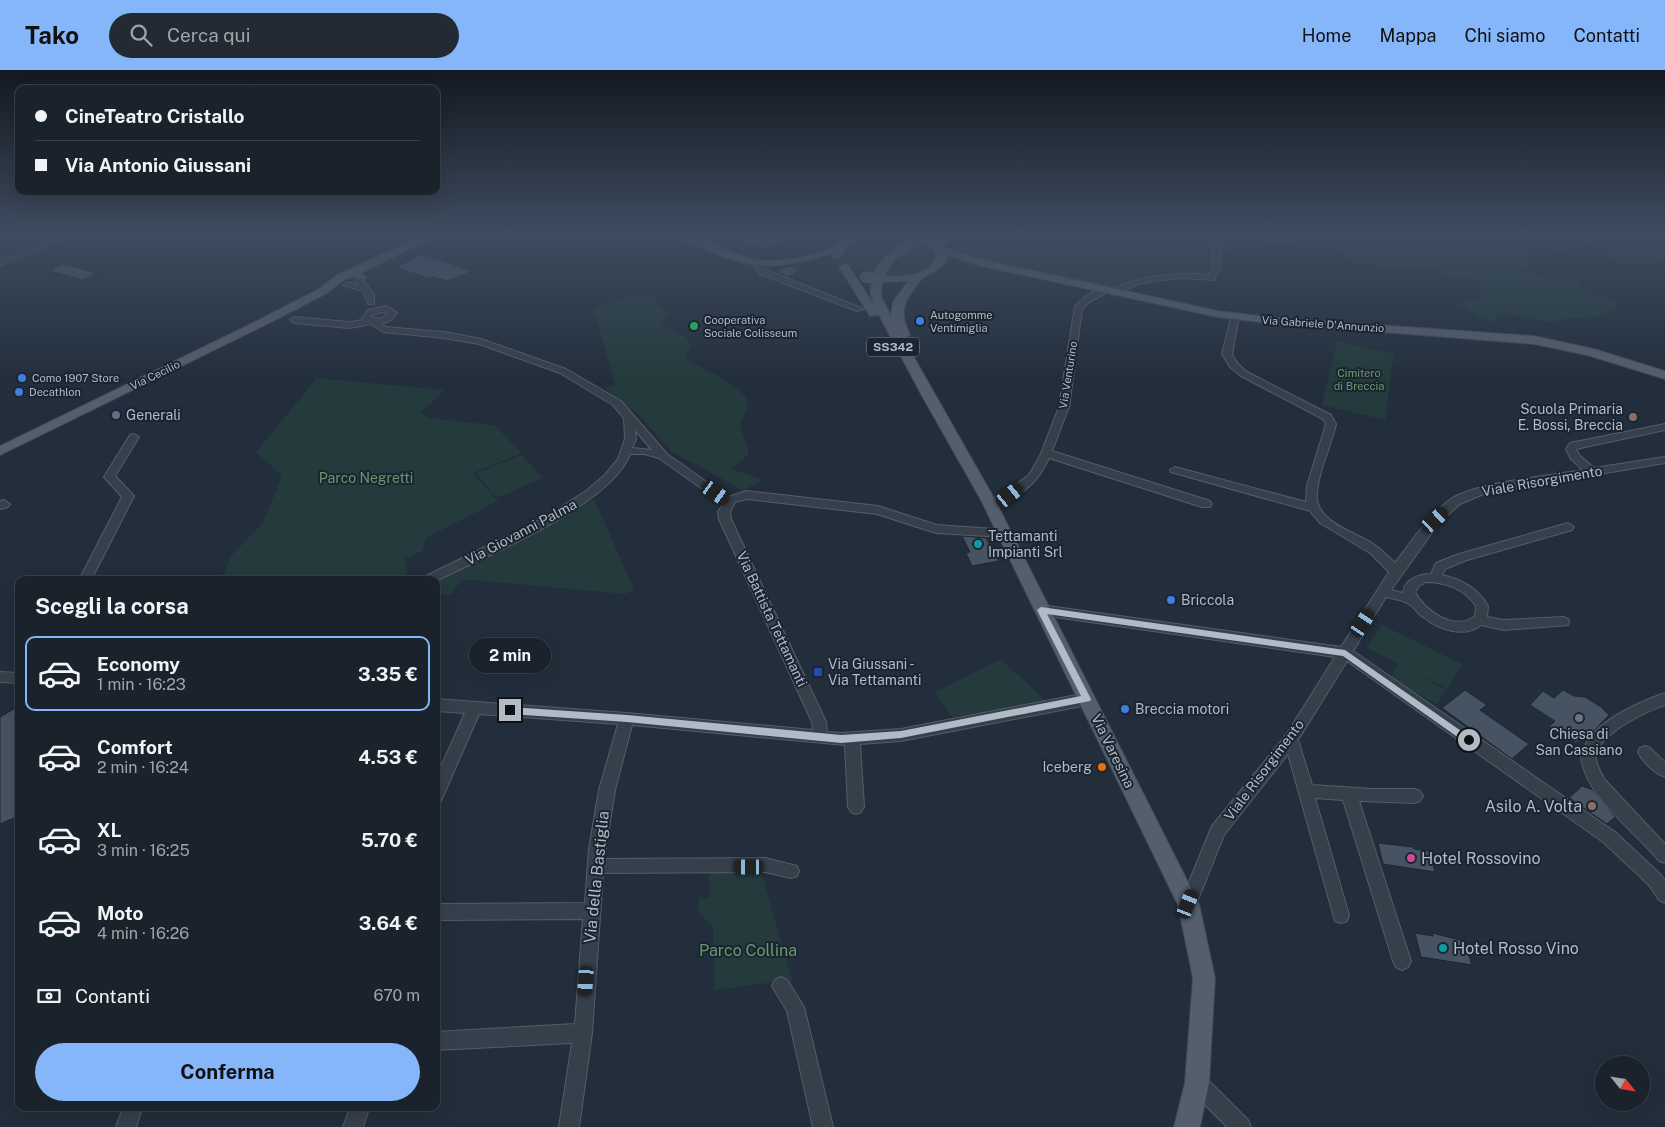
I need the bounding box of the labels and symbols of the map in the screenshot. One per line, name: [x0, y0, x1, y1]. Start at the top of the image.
place label: Autogomme Ventimiglia: [930, 309, 993, 334]
place label: Cooperativa Sociale Colisseum: [704, 314, 797, 339]
street label: Via Gabriele D'Annunzio: [1261, 314, 1385, 334]
marker: Autogomme Ventimiglia: [914, 315, 926, 327]
marker: Cooperativa Sociale Colisseum: [688, 320, 700, 332]
road number: SS342: [867, 338, 919, 356]
street label: Via Venturino: [1057, 340, 1079, 410]
street label: Via Cecilio: [128, 358, 182, 392]
park label: Cimitero di Breccia: [1334, 367, 1384, 392]
marker: Como 1907 Store: [16, 372, 28, 384]
place label: Como 1907 Store: [32, 372, 119, 384]
marker: Decathlon: [13, 386, 25, 398]
place label: Decathlon: [29, 386, 81, 398]
place label: Scuola Primaria E. Bossi, Breccia: [1518, 401, 1623, 433]
place label: Generali: [126, 407, 181, 423]
marker: Generali: [110, 409, 122, 421]
marker: Scuola Primaria E. Bossi, Breccia: [1627, 411, 1639, 423]
street label: Viale Risorgimento: [1480, 463, 1604, 499]
park label: Parco Negretti: [319, 470, 413, 486]
car: [699, 478, 732, 508]
car: [993, 480, 1026, 510]
street label: Via Giovanni Palma: [463, 496, 579, 568]
car: [1418, 504, 1451, 536]
place label: Tettamanti Impianti Srl: [988, 528, 1063, 560]
marker: Tettamanti Impianti Srl: [972, 538, 984, 550]
street label: Via Battista Tettamanti: [734, 549, 810, 689]
place label: Briccola: [1181, 592, 1234, 608]
marker: Briccola: [1165, 594, 1177, 606]
car: [1348, 606, 1377, 640]
callout: 2 min: [469, 638, 551, 672]
place label: Via Giussani - Via Tettamanti: [828, 656, 921, 688]
marker: Via Giussani - Via Tettamanti: [812, 666, 824, 678]
route end: [499, 699, 521, 721]
place label: Breccia motori: [1135, 701, 1229, 717]
marker: Breccia motori: [1119, 703, 1131, 715]
street label: Via Varesina: [1088, 712, 1138, 790]
marker: Chiesa di San Cassiano: [1573, 712, 1585, 724]
street label: Viale Risorgimento: [1221, 716, 1307, 824]
place label: Chiesa di San Cassiano: [1535, 726, 1623, 758]
route start: [1458, 729, 1480, 751]
place label: Iceberg: [1042, 759, 1092, 775]
marker: Iceberg: [1096, 761, 1108, 773]
place label: Asilo A. Volta: [1485, 797, 1582, 816]
marker: Asilo A. Volta: [1586, 800, 1598, 812]
street label: Via della Bastiglia: [580, 810, 613, 944]
place label: Hotel Rossovino: [1421, 849, 1541, 868]
marker: Hotel Rossovino: [1405, 852, 1417, 864]
car: [734, 860, 764, 875]
car: [1175, 887, 1200, 921]
place label: Hotel Rosso Vino: [1453, 939, 1579, 958]
park label: Parco Collina: [699, 941, 797, 960]
marker: Hotel Rosso Vino: [1437, 942, 1449, 954]
car: [577, 966, 594, 996]
north arrow: [1595, 1056, 1650, 1111]

